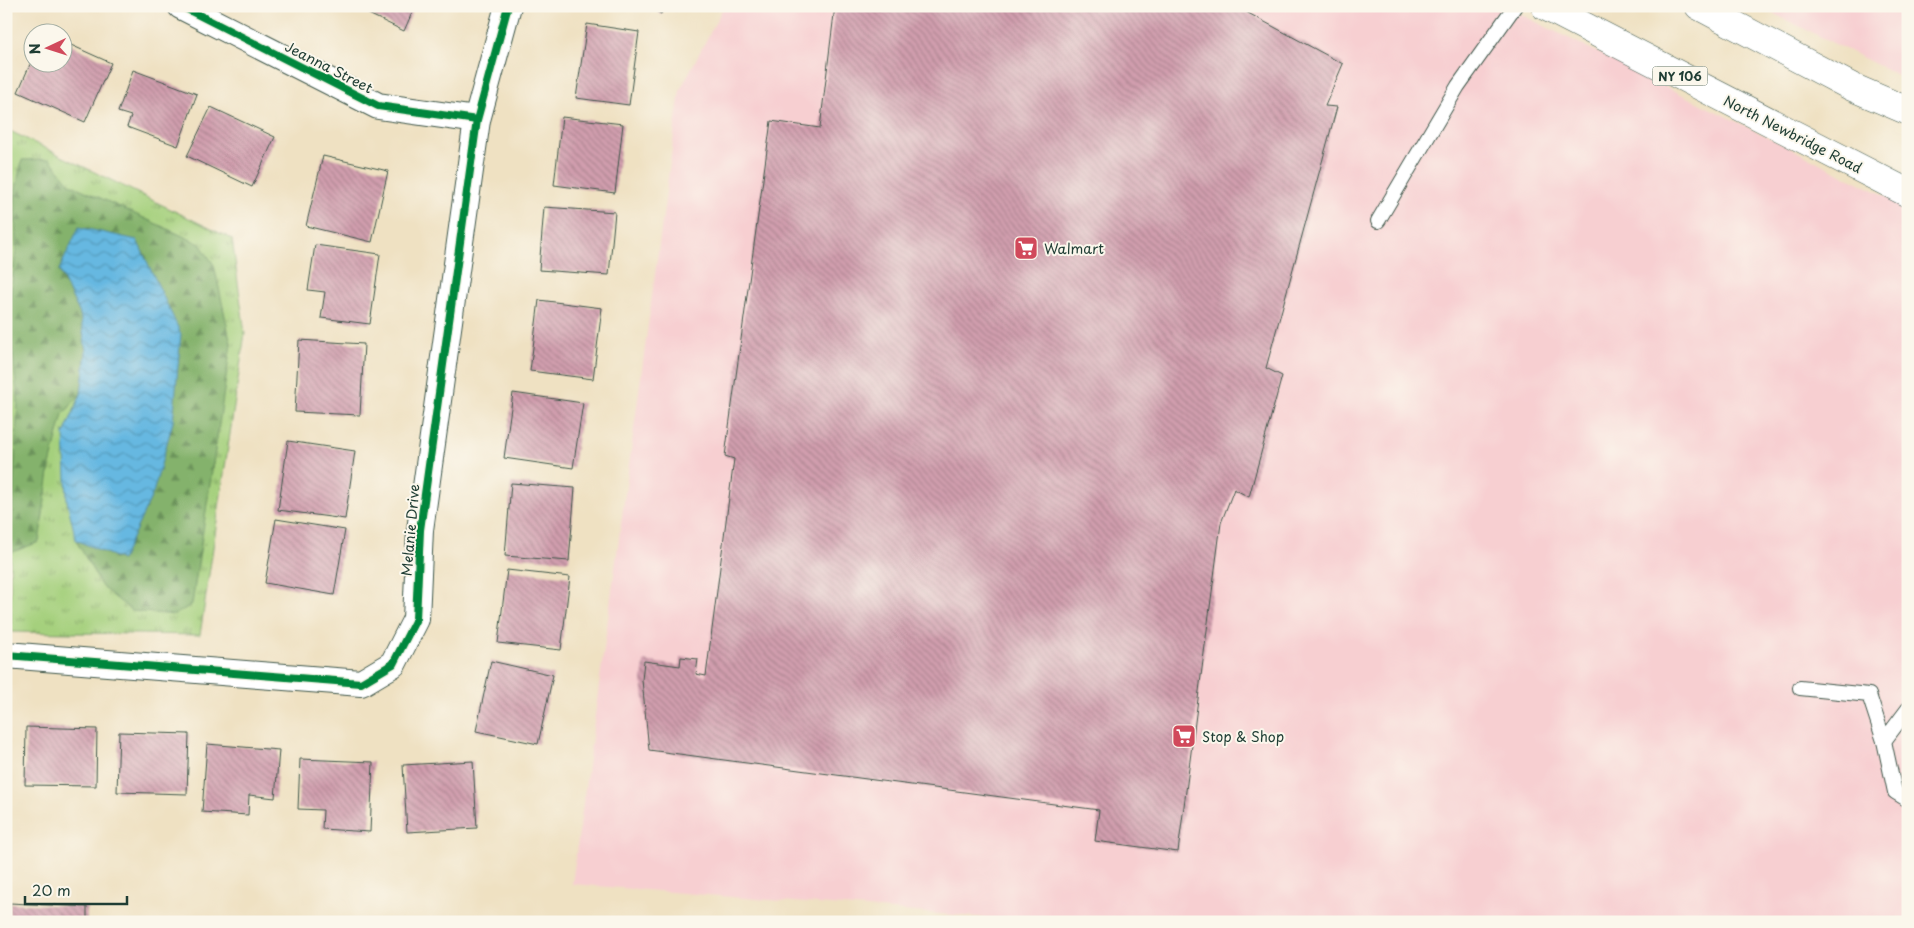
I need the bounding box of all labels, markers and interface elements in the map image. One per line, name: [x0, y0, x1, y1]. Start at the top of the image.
north arrow: [22, 22, 72, 72]
street label: Jeanna Street: [281, 36, 377, 98]
text: N: [24, 43, 45, 55]
road number: NY 106: [1652, 66, 1708, 85]
street label: North Newbridge Road: [1720, 90, 1866, 178]
supermarket icon: Walmart: [1013, 235, 1039, 261]
place label: Walmart: [1044, 238, 1104, 259]
street label: Melanie Drive: [396, 483, 425, 577]
supermarket icon: Stop & Shop: [1171, 723, 1197, 749]
place label: Stop & Shop: [1202, 726, 1284, 747]
scale bar: [25, 873, 128, 905]
text: 20 m: [32, 878, 71, 901]

